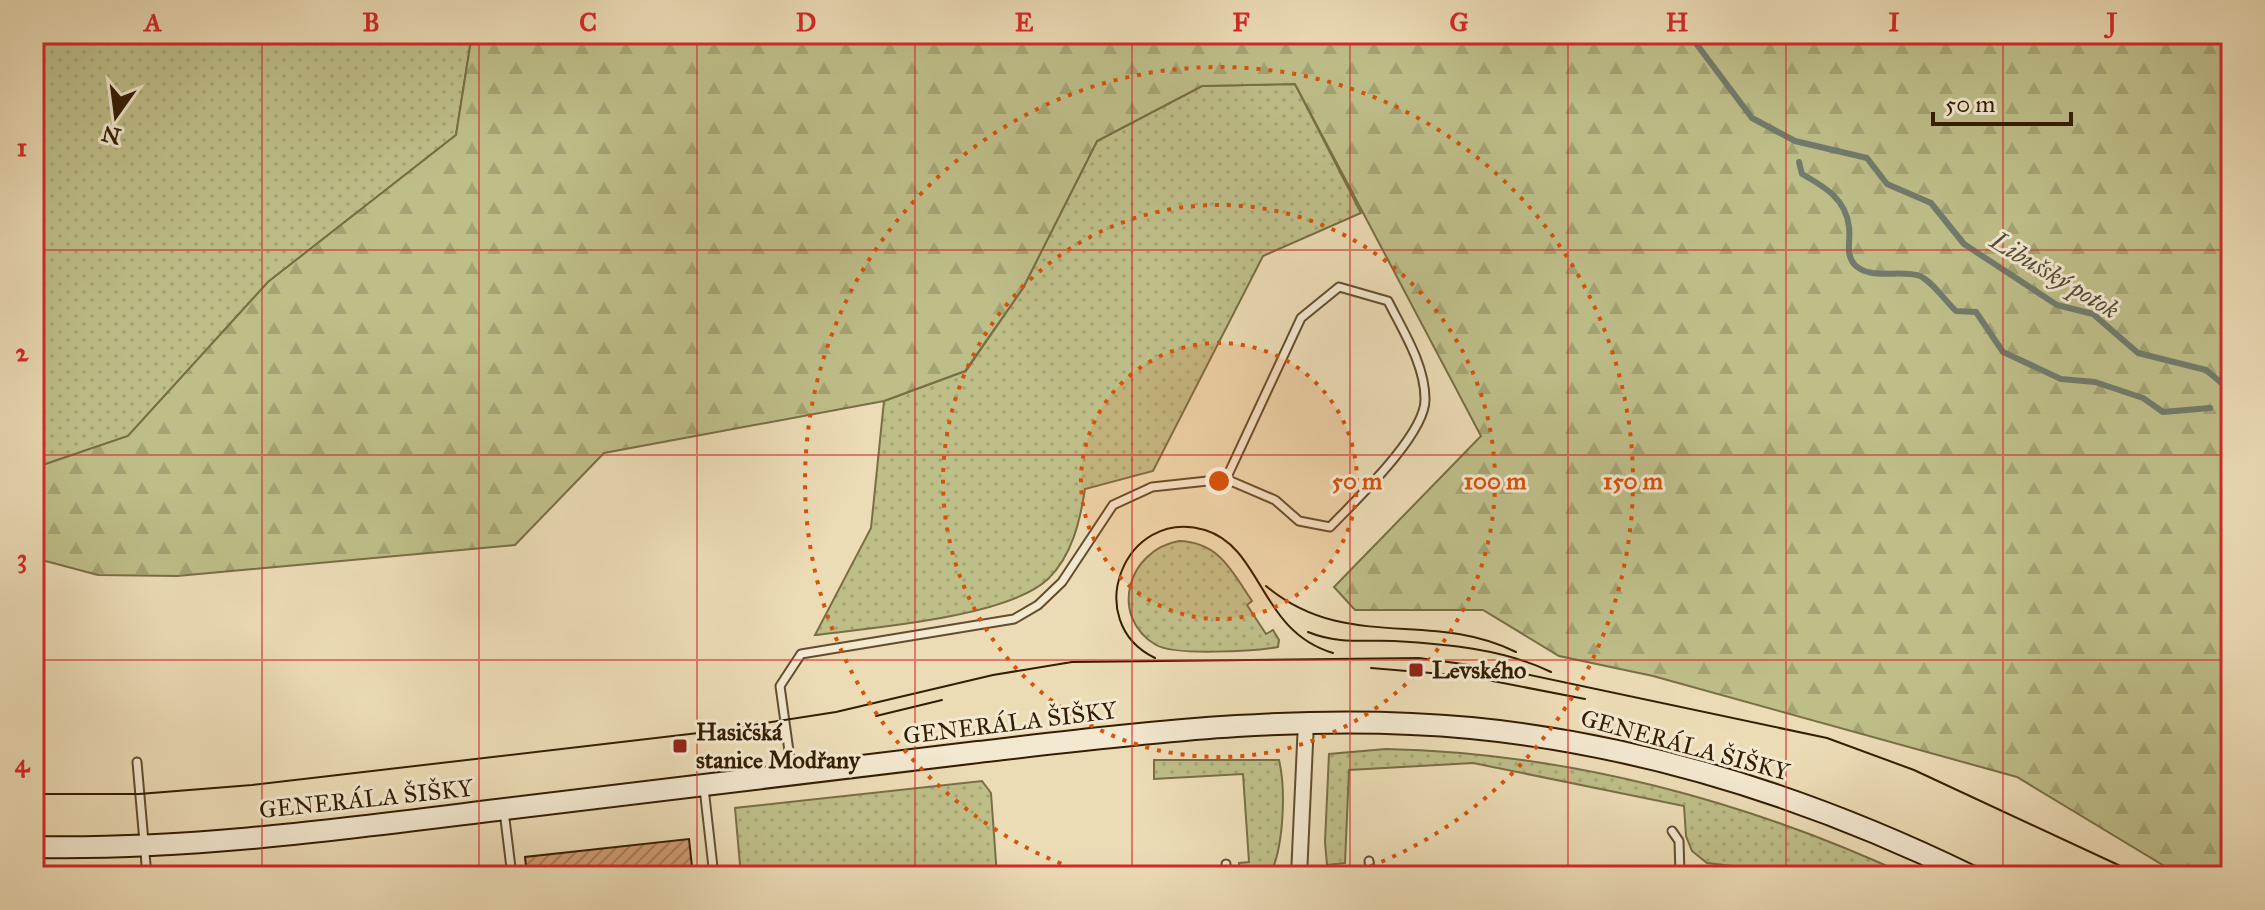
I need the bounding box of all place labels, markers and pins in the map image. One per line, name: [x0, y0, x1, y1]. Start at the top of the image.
centre of rings: [1205, 467, 1233, 495]
place label: Levského: [1432, 655, 1526, 685]
marker: Levského: [1407, 661, 1425, 679]
place label: Hasičská stanice Modřany: [696, 717, 862, 775]
marker: Hasičská stanice Modřany: [671, 737, 689, 755]

